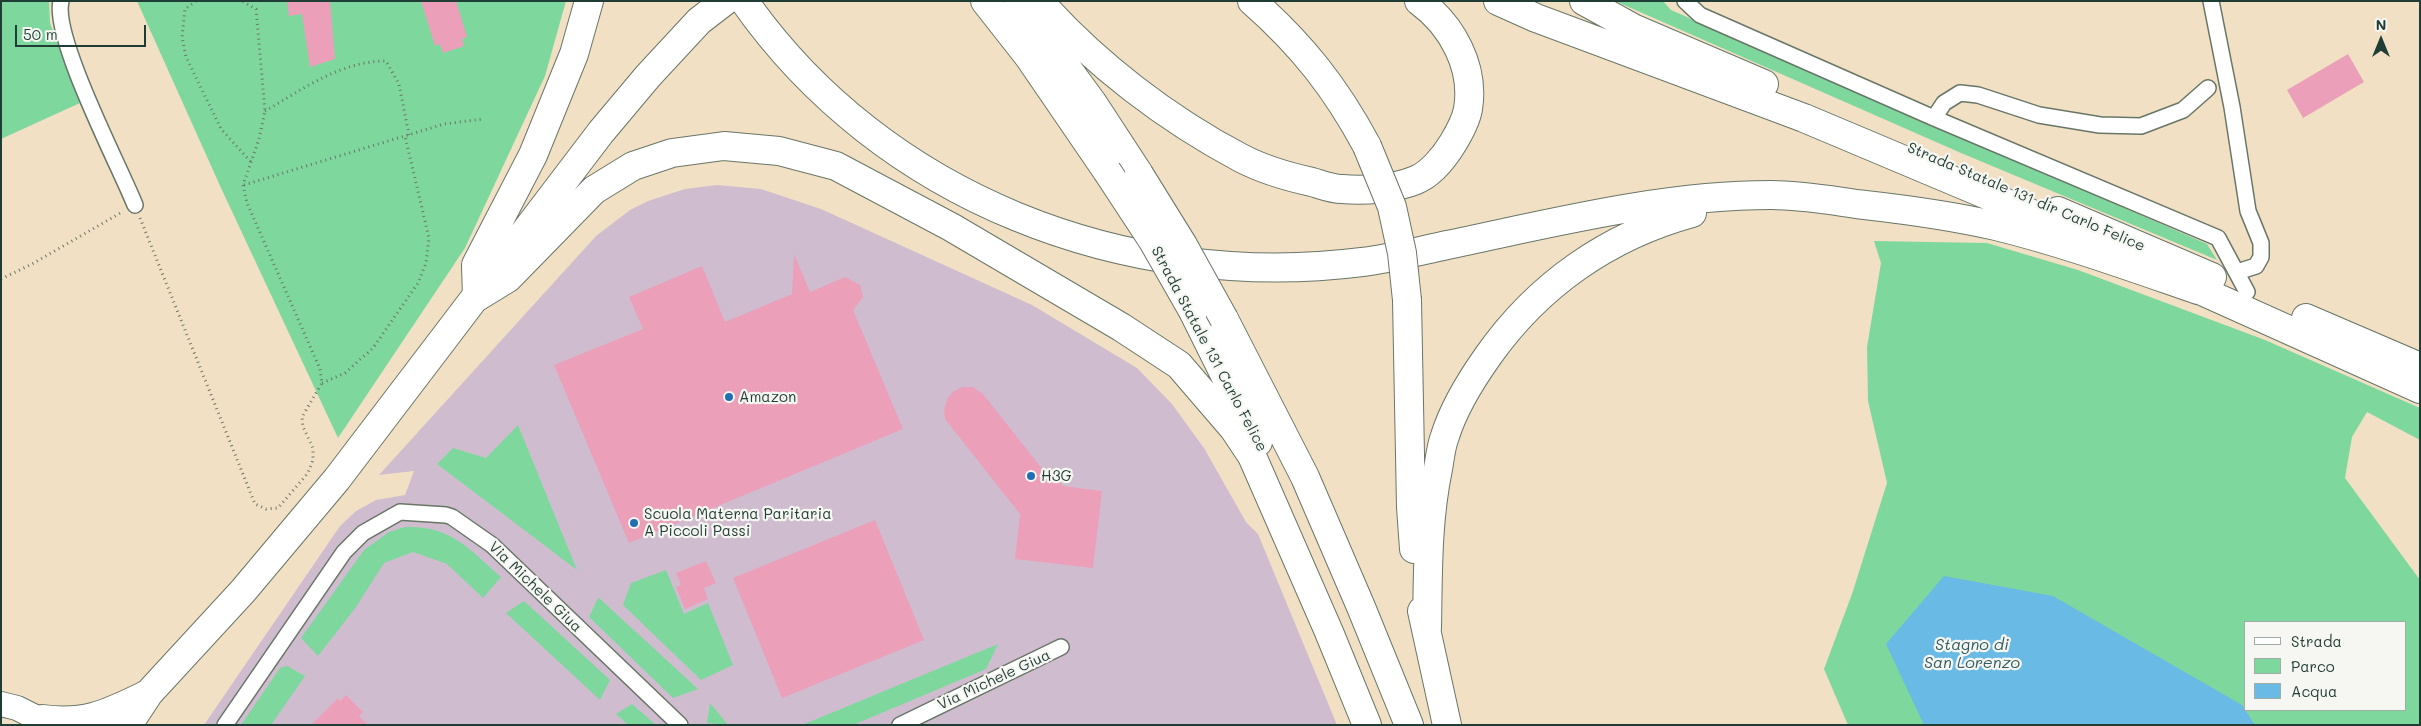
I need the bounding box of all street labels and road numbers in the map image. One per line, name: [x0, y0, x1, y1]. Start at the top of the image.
street label: Strada Statale 131 dir Carlo Felice: [1904, 139, 2148, 255]
street label: Strada Statale 131 Carlo Felice: [1147, 243, 1271, 455]
street label: Via Michele Giua: [485, 538, 585, 636]
street label: Via Michele Giua: [935, 646, 1053, 714]

